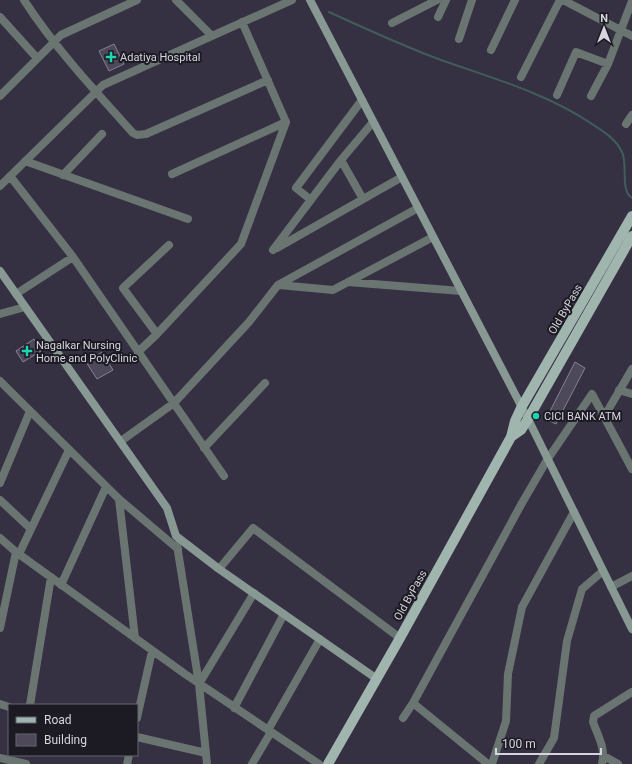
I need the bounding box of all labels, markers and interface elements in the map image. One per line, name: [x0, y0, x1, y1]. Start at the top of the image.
north arrow: [584, 8, 624, 48]
text: N: [600, 12, 608, 25]
marker: Adatiya Hospital: [105, 51, 117, 63]
place label: Adatiya Hospital: [120, 51, 200, 64]
street label: Old ByPass: [546, 282, 585, 337]
place label: Nagalkar Nursing Home and PolyClinic: [36, 339, 138, 365]
marker: Nagalkar Nursing Home and PolyClinic: [21, 345, 33, 357]
place label: CICI BANK ATM: [544, 410, 621, 423]
marker: CICI BANK ATM: [531, 411, 541, 421]
street label: Old ByPass: [391, 568, 430, 623]
legend: [8, 704, 138, 756]
text: Road: [44, 713, 72, 727]
scale bar: [496, 730, 601, 756]
text: Building: [44, 733, 87, 747]
text: 100 m: [502, 737, 536, 751]

